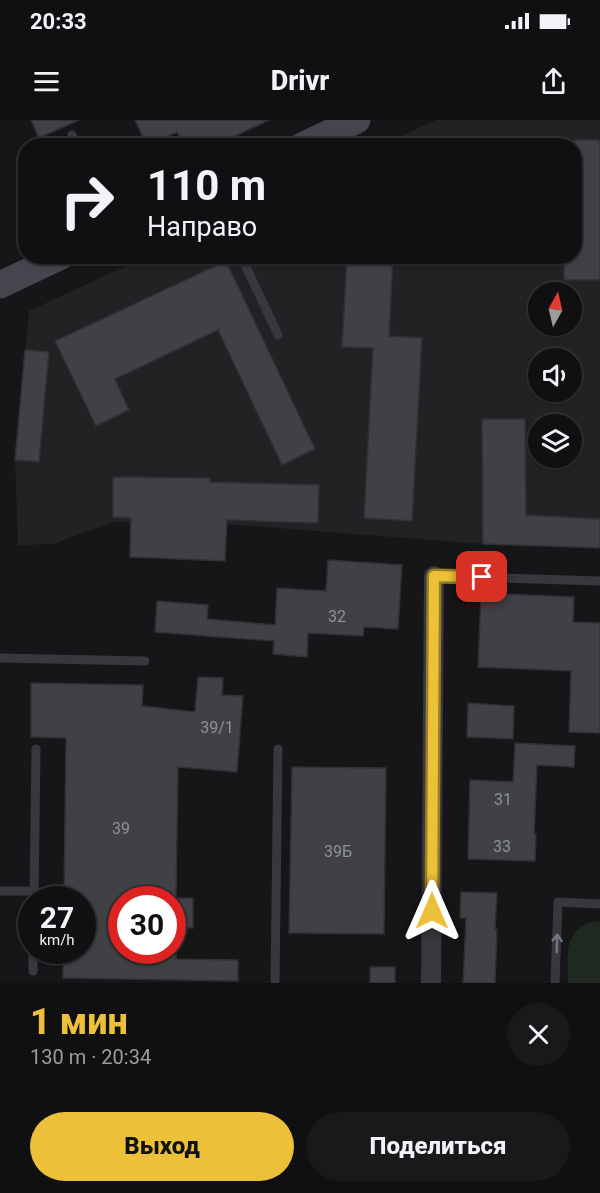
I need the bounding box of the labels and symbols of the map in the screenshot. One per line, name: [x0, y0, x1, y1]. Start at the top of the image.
north arrow: [528, 282, 582, 336]
pin: [456, 551, 507, 602]
house number: 32: [328, 607, 346, 626]
house number: 39/1: [200, 718, 234, 737]
house number: 31: [494, 790, 512, 809]
house number: 39: [112, 819, 130, 838]
house number: 33: [493, 837, 511, 856]
house number: 39Б: [324, 842, 352, 861]
position arrow: [400, 879, 464, 943]
speed limit sign: 30: [108, 886, 186, 964]
one-way arrow: [551, 933, 562, 953]

